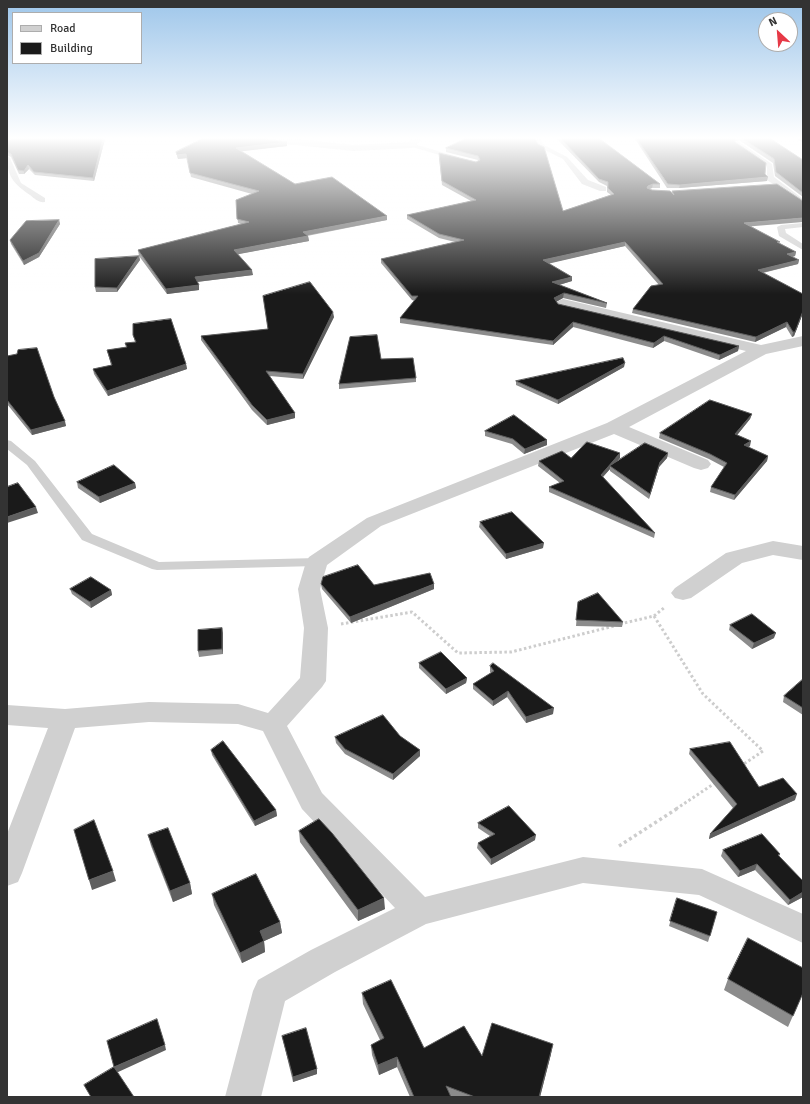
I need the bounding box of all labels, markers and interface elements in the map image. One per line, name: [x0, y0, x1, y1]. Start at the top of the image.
legend: [12, 12, 142, 64]
north arrow: [758, 12, 798, 52]
text: N: [767, 14, 779, 29]
text: Road: [50, 21, 76, 36]
text: Building: [50, 41, 93, 56]

